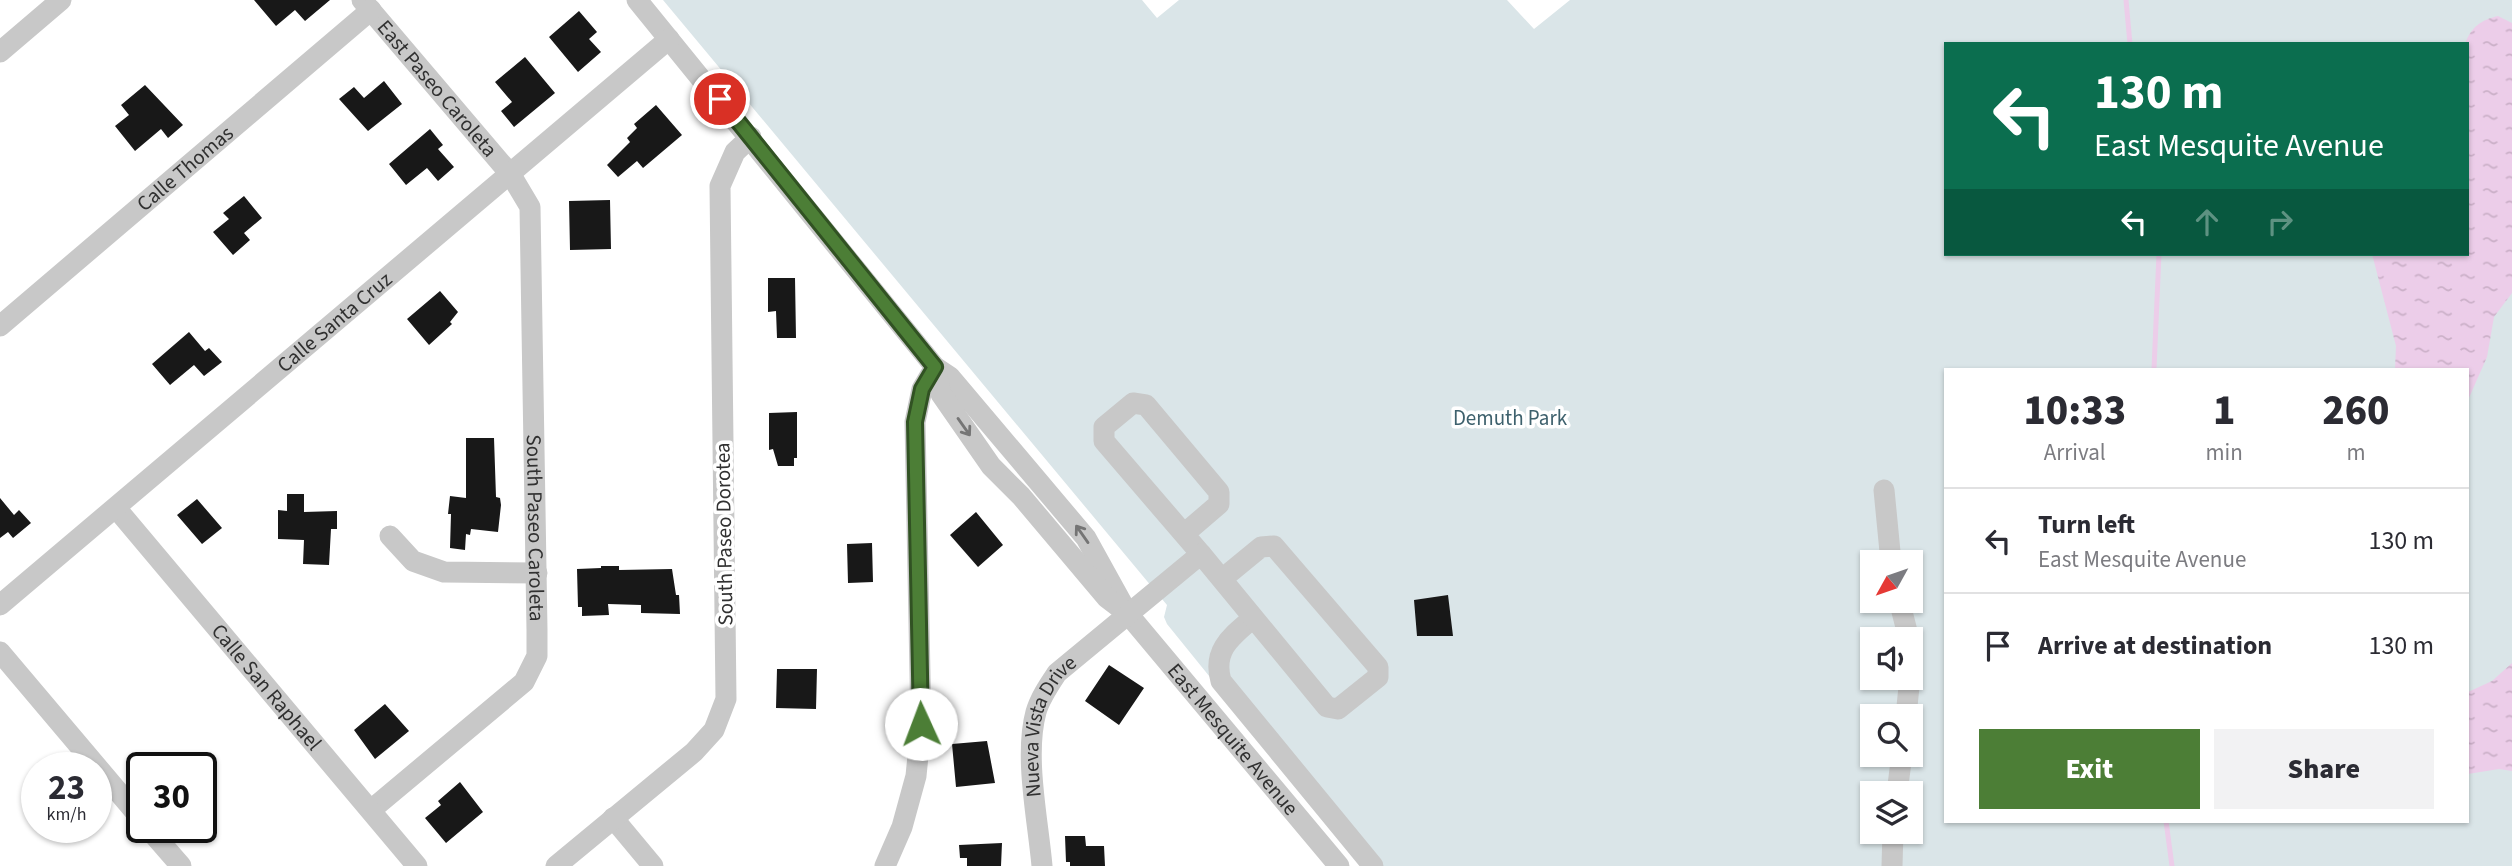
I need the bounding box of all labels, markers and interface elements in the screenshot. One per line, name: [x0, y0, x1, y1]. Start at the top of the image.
street label: East Paseo Caroleta: [370, 13, 504, 163]
text: 130 m: [2094, 58, 2223, 128]
pin: [690, 69, 750, 129]
icon: left: [1979, 70, 2070, 161]
icon: arrive: [701, 80, 739, 118]
street label: Calle Thomas: [130, 118, 240, 218]
text: East Mesquite Avenue: [2094, 123, 2384, 169]
icon: left: [2115, 203, 2153, 241]
icon: ahead: [2188, 203, 2226, 241]
icon: right: [2261, 203, 2299, 241]
street label: Calle Santa Cruz: [270, 265, 398, 380]
text: 10:33: [2023, 381, 2126, 441]
text: 1: [2213, 381, 2235, 441]
text: 260: [2322, 381, 2390, 441]
park label: Demuth Park: [1453, 403, 1568, 433]
one-way arrow: [957, 417, 971, 436]
street label: South Paseo Caroleta: [519, 434, 552, 622]
text: Arrival: [2044, 436, 2106, 469]
text: min: [2206, 436, 2243, 469]
text: m: [2346, 436, 2365, 469]
street label: South Paseo Dorotea: [707, 442, 741, 626]
text: Turn left: [2038, 506, 2135, 543]
icon: left: [1979, 522, 2017, 560]
text: 130 m: [2368, 522, 2434, 559]
one-way arrow: [1075, 525, 1089, 544]
text: East Mesquite Avenue: [2038, 543, 2246, 576]
north arrow: [1860, 550, 1923, 612]
map controls: [1860, 550, 1923, 844]
street label: Calle San Raphael: [204, 617, 329, 757]
button: sound: [1860, 627, 1923, 690]
icon: arrive: [1979, 627, 2017, 665]
text: Arrive at destination: [2038, 627, 2272, 664]
text: 130 m: [2368, 627, 2434, 664]
street label: Nueva Vista Drive: [1016, 648, 1083, 798]
street label: East Mesquite Avenue: [1160, 657, 1306, 822]
position arrow: [884, 687, 958, 761]
button: search: [1860, 704, 1923, 767]
button: Exit: [1979, 729, 2200, 809]
button: Share: [2214, 729, 2434, 809]
speed limit sign: 30: [126, 752, 217, 843]
text: 23: [48, 763, 85, 813]
button: layers: [1860, 781, 1923, 844]
text: km/h: [47, 802, 86, 827]

